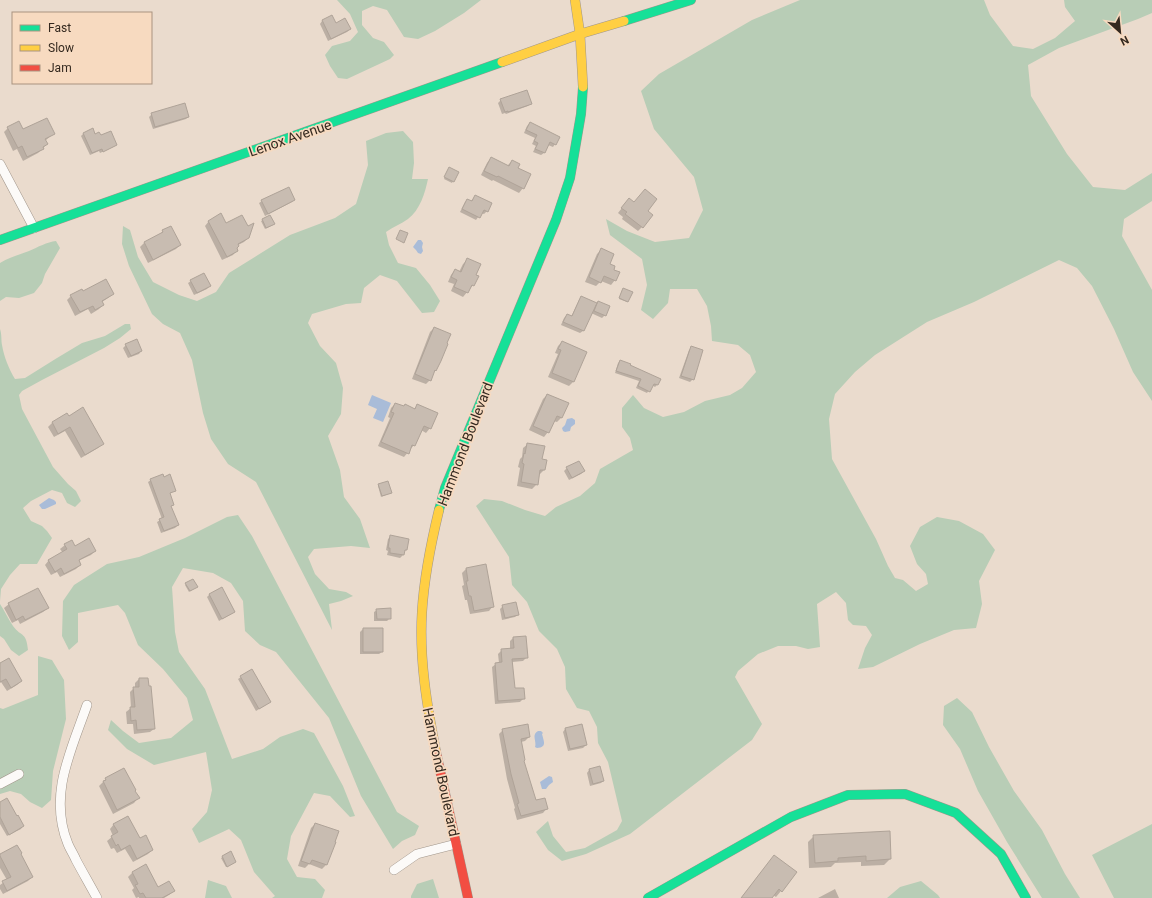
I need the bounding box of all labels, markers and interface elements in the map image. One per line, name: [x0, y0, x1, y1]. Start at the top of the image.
legend: [12, 12, 152, 84]
north arrow: [1100, 12, 1140, 52]
text: Fast: [48, 21, 71, 35]
text: N: [1118, 33, 1131, 48]
text: Slow: [48, 41, 74, 55]
text: Jam: [48, 61, 72, 75]
street label: Lenox Avenue: [246, 116, 334, 160]
street label: Hammond Boulevard: [434, 380, 496, 508]
street label: Hammond Boulevard: [420, 706, 462, 838]

